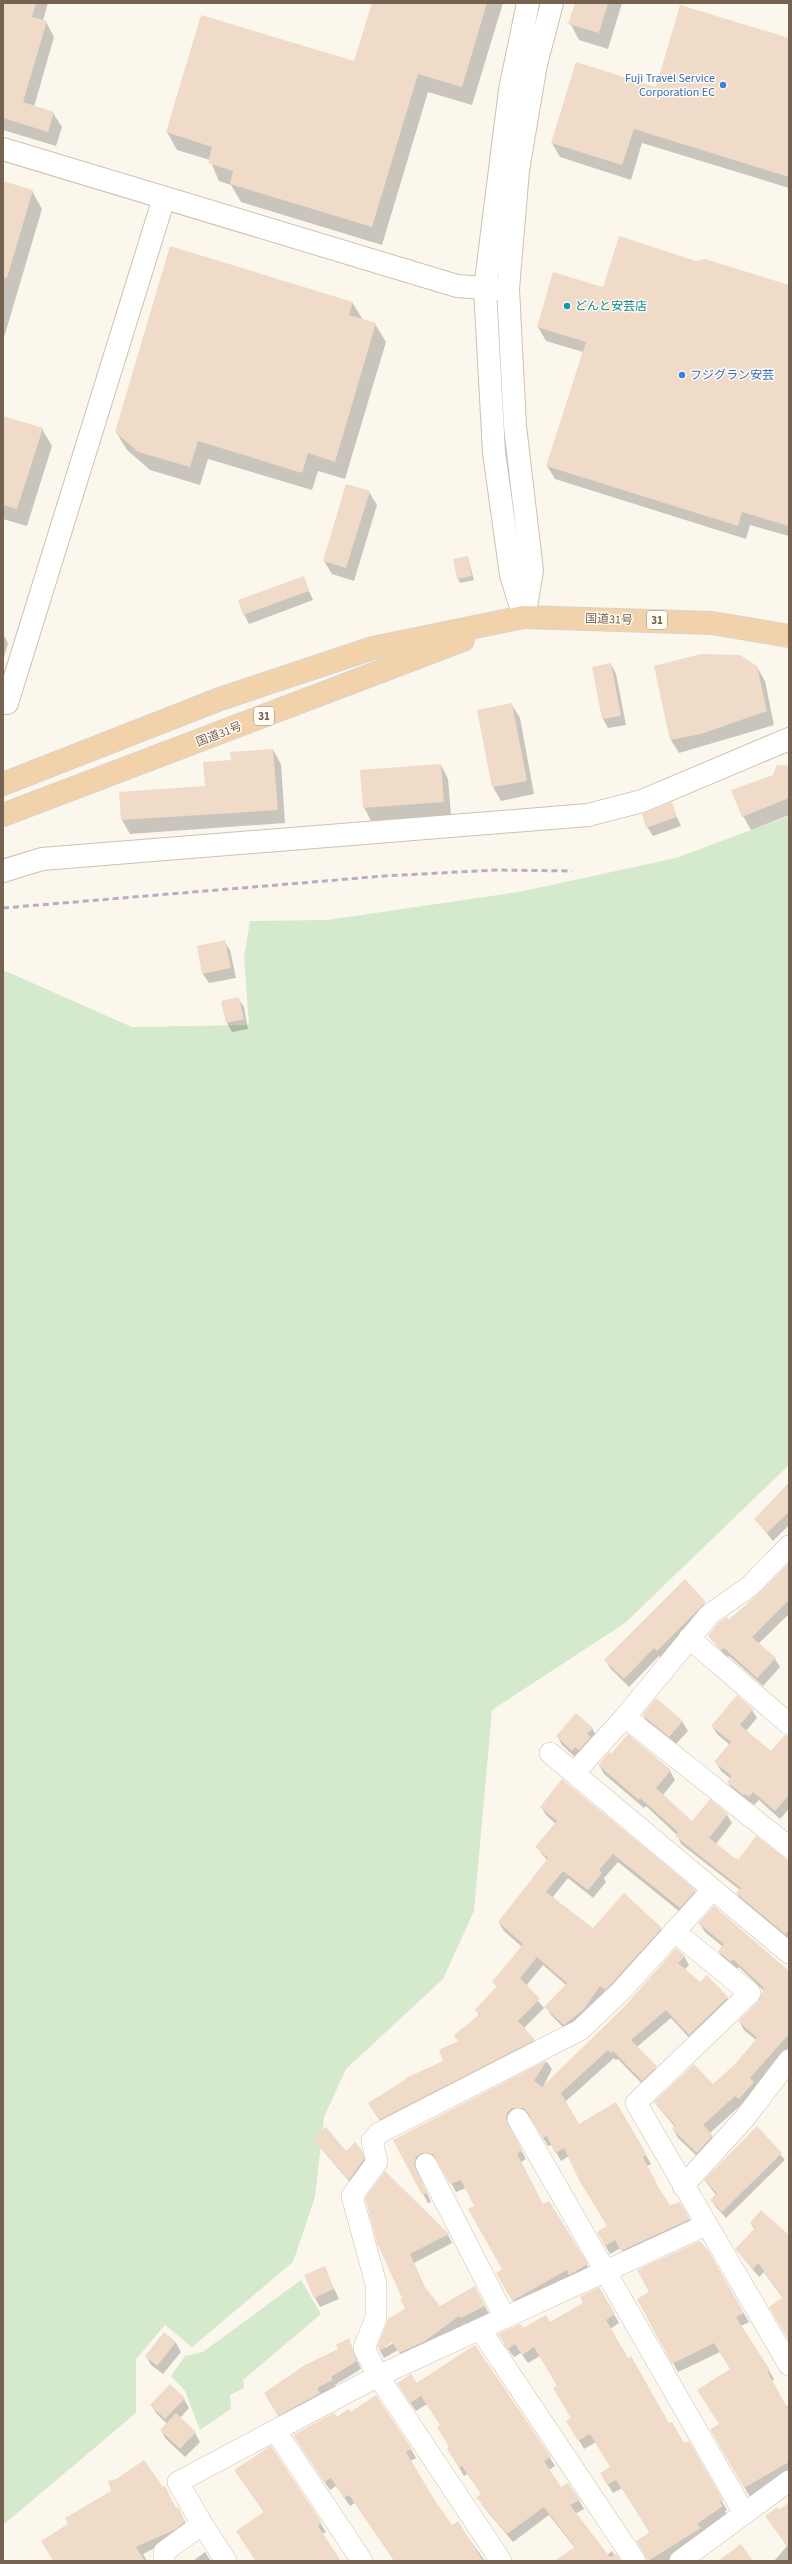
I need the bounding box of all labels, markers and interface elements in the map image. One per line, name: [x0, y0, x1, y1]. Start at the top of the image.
place label: Fuji Travel Service Corporation EC: [625, 70, 715, 101]
marker: Fuji Travel Service Corporation EC: [718, 80, 728, 90]
place label: どんと安芸店: [575, 298, 647, 315]
marker: どんと安芸店: [562, 301, 572, 311]
place label: フジグラン安芸: [690, 367, 774, 384]
marker: フジグラン安芸: [677, 370, 687, 380]
street label: 国道31号: [585, 610, 633, 629]
road number: 31: [647, 611, 667, 629]
road number: 31: [254, 707, 274, 725]
street label: 国道31号: [194, 718, 245, 751]

